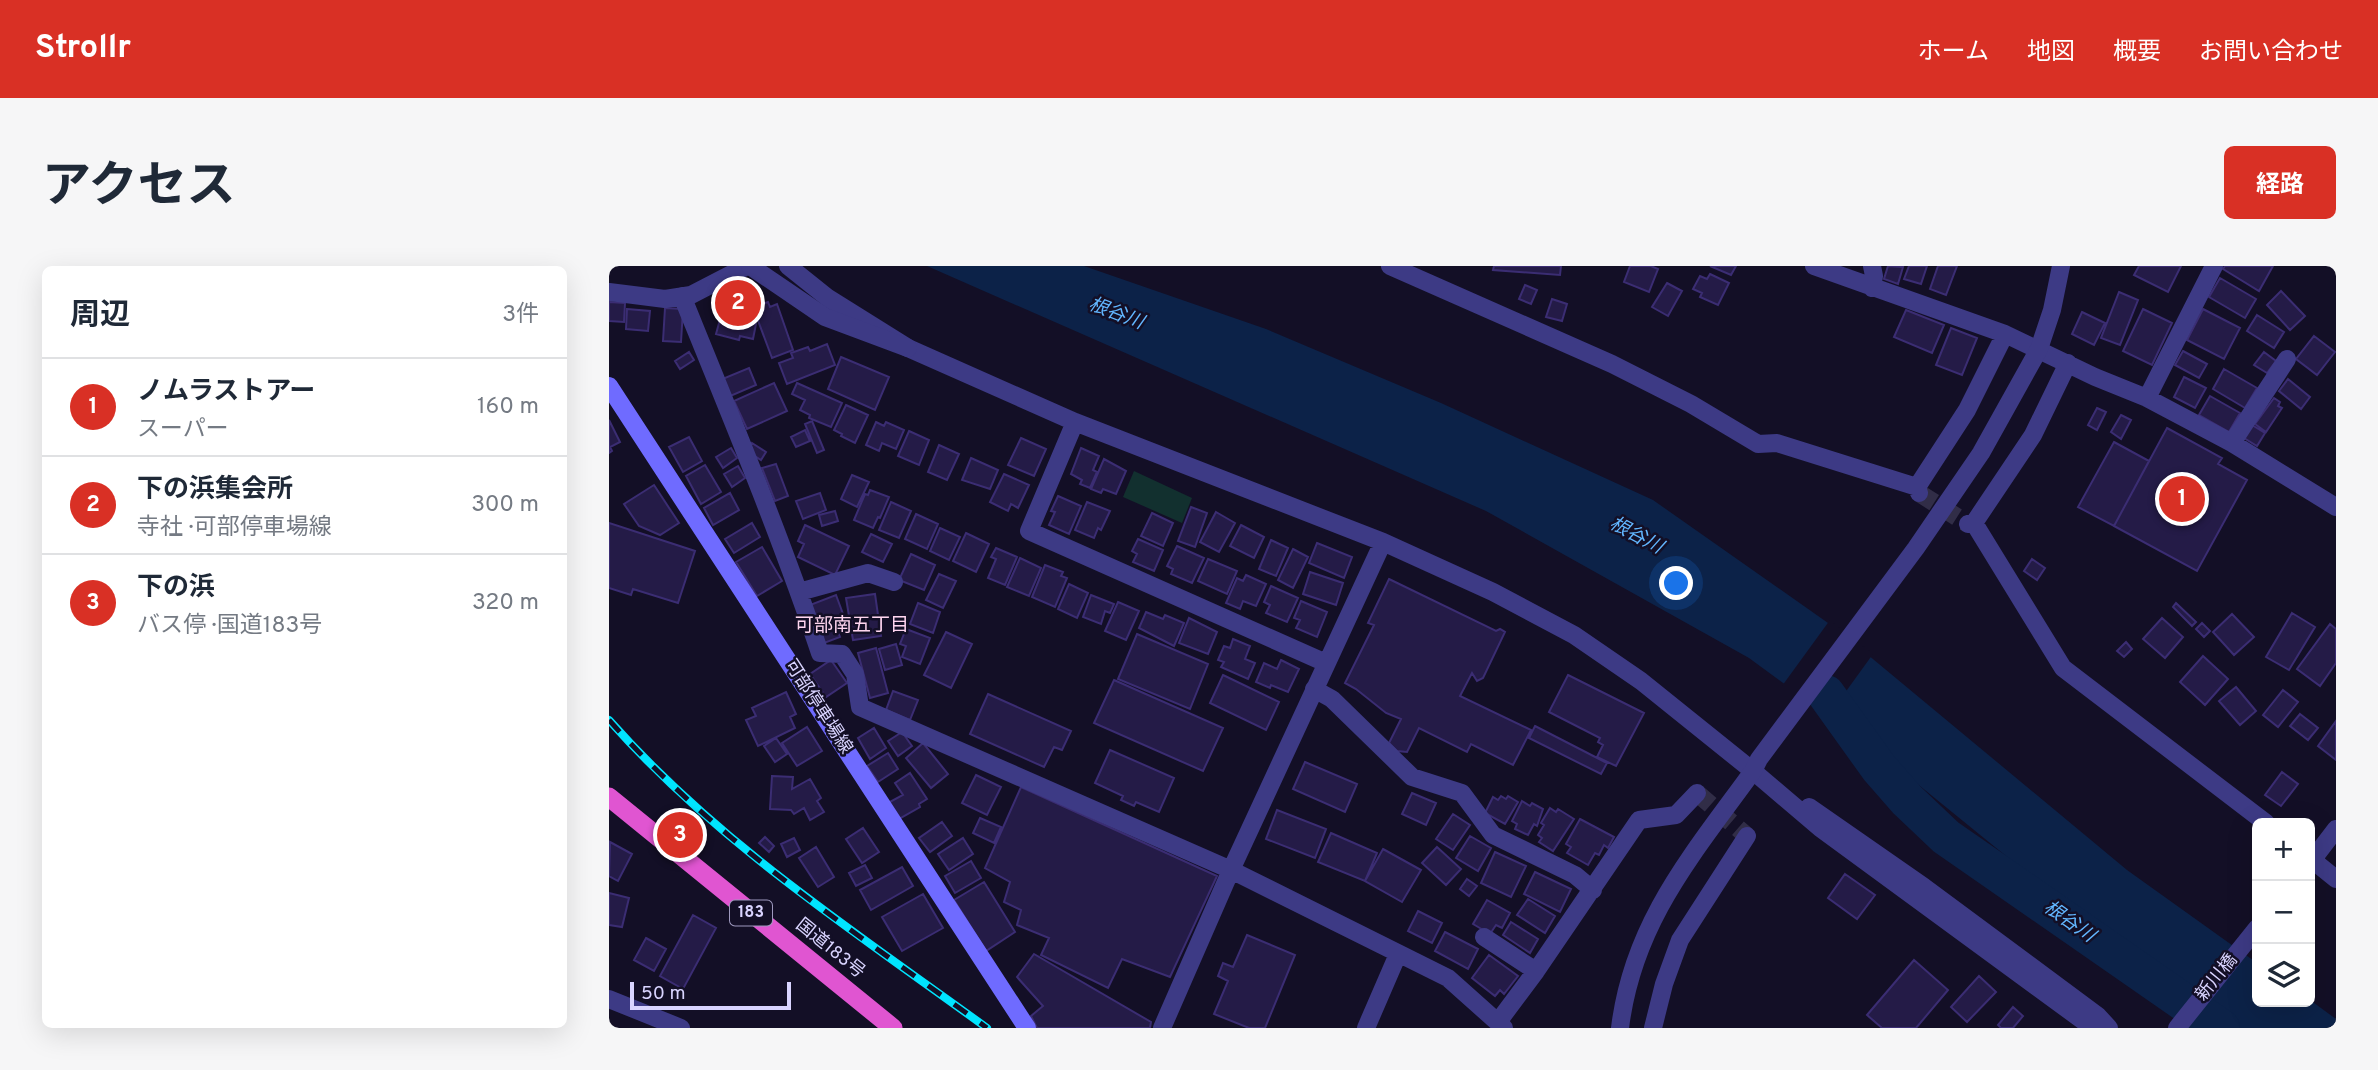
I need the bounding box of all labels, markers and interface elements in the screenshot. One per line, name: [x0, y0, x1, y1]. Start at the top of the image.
text: Strollr: [35, 28, 131, 70]
text: ホーム: [1918, 38, 1989, 68]
text: 地図: [2027, 38, 2075, 68]
text: 概要: [2113, 38, 2161, 68]
text: お問い合わせ: [2199, 38, 2343, 68]
button: 経路: [2224, 146, 2336, 219]
text: アクセス: [42, 158, 236, 220]
pin: 2: [715, 277, 761, 329]
water label: 根谷川: [1085, 293, 1149, 336]
text: 周辺: [70, 298, 130, 335]
text: 3件: [502, 301, 539, 330]
text: ノムラストアー: [137, 376, 316, 409]
text: 1: [88, 393, 98, 422]
text: 160 m: [477, 393, 539, 422]
text: スーパー: [137, 416, 229, 445]
pin: 1: [2159, 473, 2205, 525]
text: 下の浜集会所: [137, 474, 293, 507]
text: 2: [86, 491, 100, 520]
text: 300 m: [471, 491, 539, 520]
water label: 根谷川: [1605, 512, 1669, 561]
text: 寺社 · 可部停車場線: [137, 514, 332, 543]
your location: [1659, 566, 1693, 600]
text: 下の浜: [137, 572, 215, 605]
text: 3: [86, 589, 100, 618]
text: 320 m: [472, 589, 539, 618]
text: バス停 · 国道183号: [137, 612, 322, 641]
district label: 可部南五丁目: [795, 614, 909, 638]
street label: 可部停車場線: [779, 655, 857, 759]
pin: 3: [657, 809, 703, 861]
map controls: [2252, 818, 2315, 1007]
button: +: [2252, 818, 2315, 881]
button: −: [2252, 881, 2315, 944]
water label: 根谷川: [2039, 896, 2101, 949]
road number: 183: [730, 900, 772, 926]
street label: 国道183号: [791, 914, 869, 984]
button: layers: [2252, 944, 2315, 1007]
street label: 新川橋: [2191, 950, 2243, 1006]
scale bar: [630, 979, 791, 1011]
text: 50 m: [641, 982, 686, 1006]

